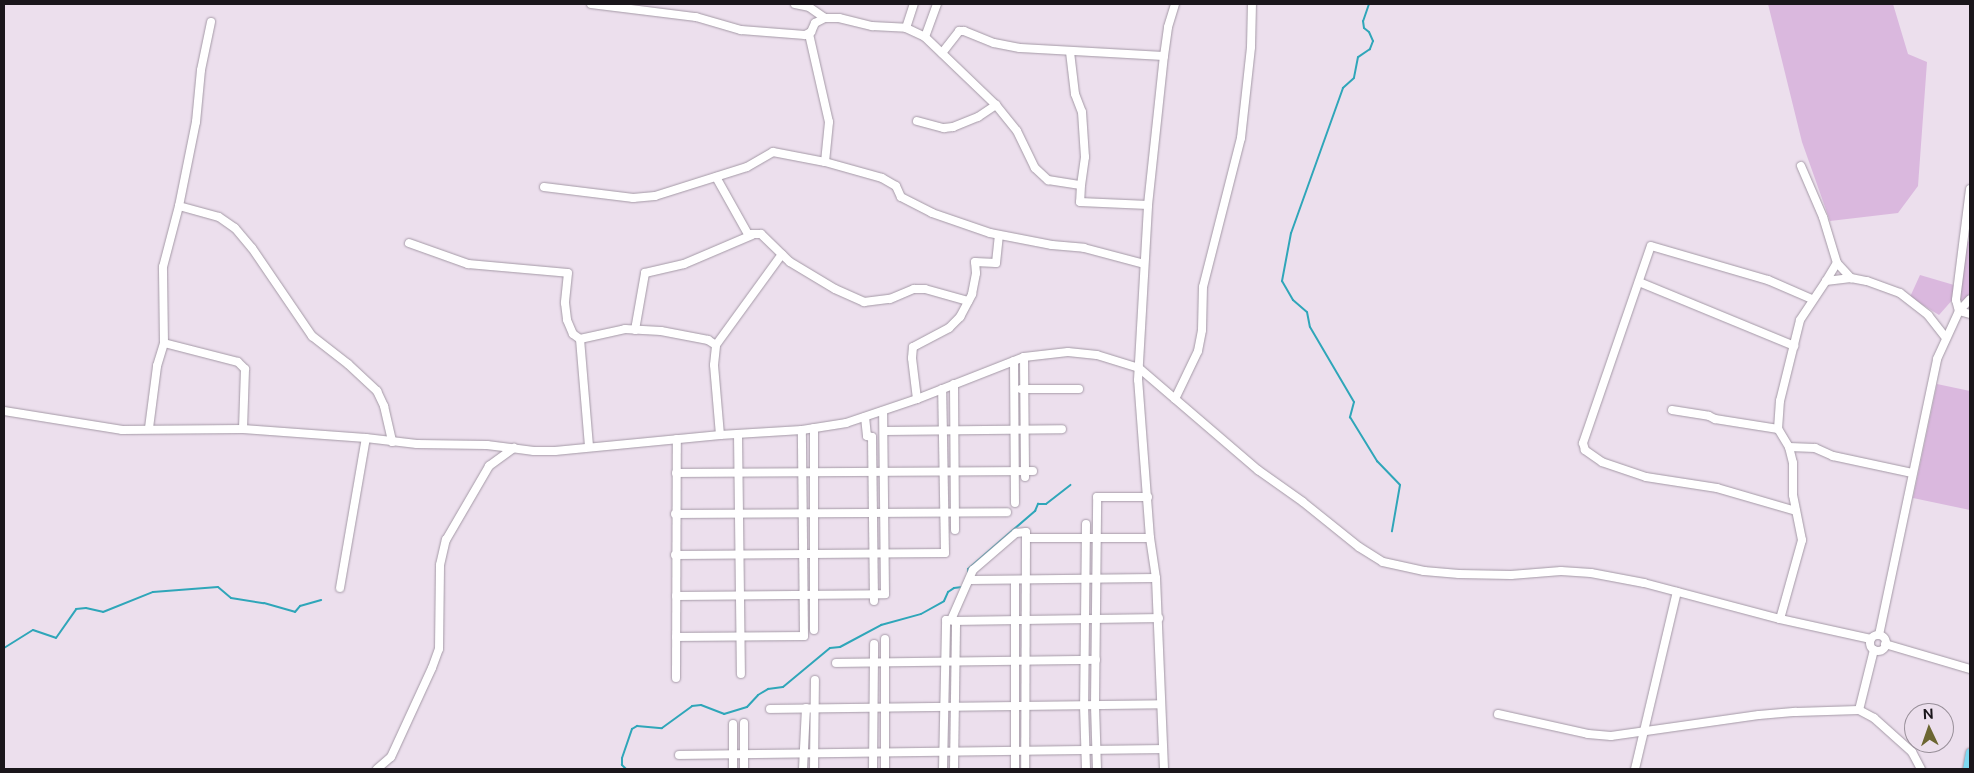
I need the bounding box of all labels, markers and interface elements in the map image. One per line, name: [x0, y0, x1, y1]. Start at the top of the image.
north arrow: [1904, 703, 1954, 753]
text: N: [1922, 706, 1934, 722]

